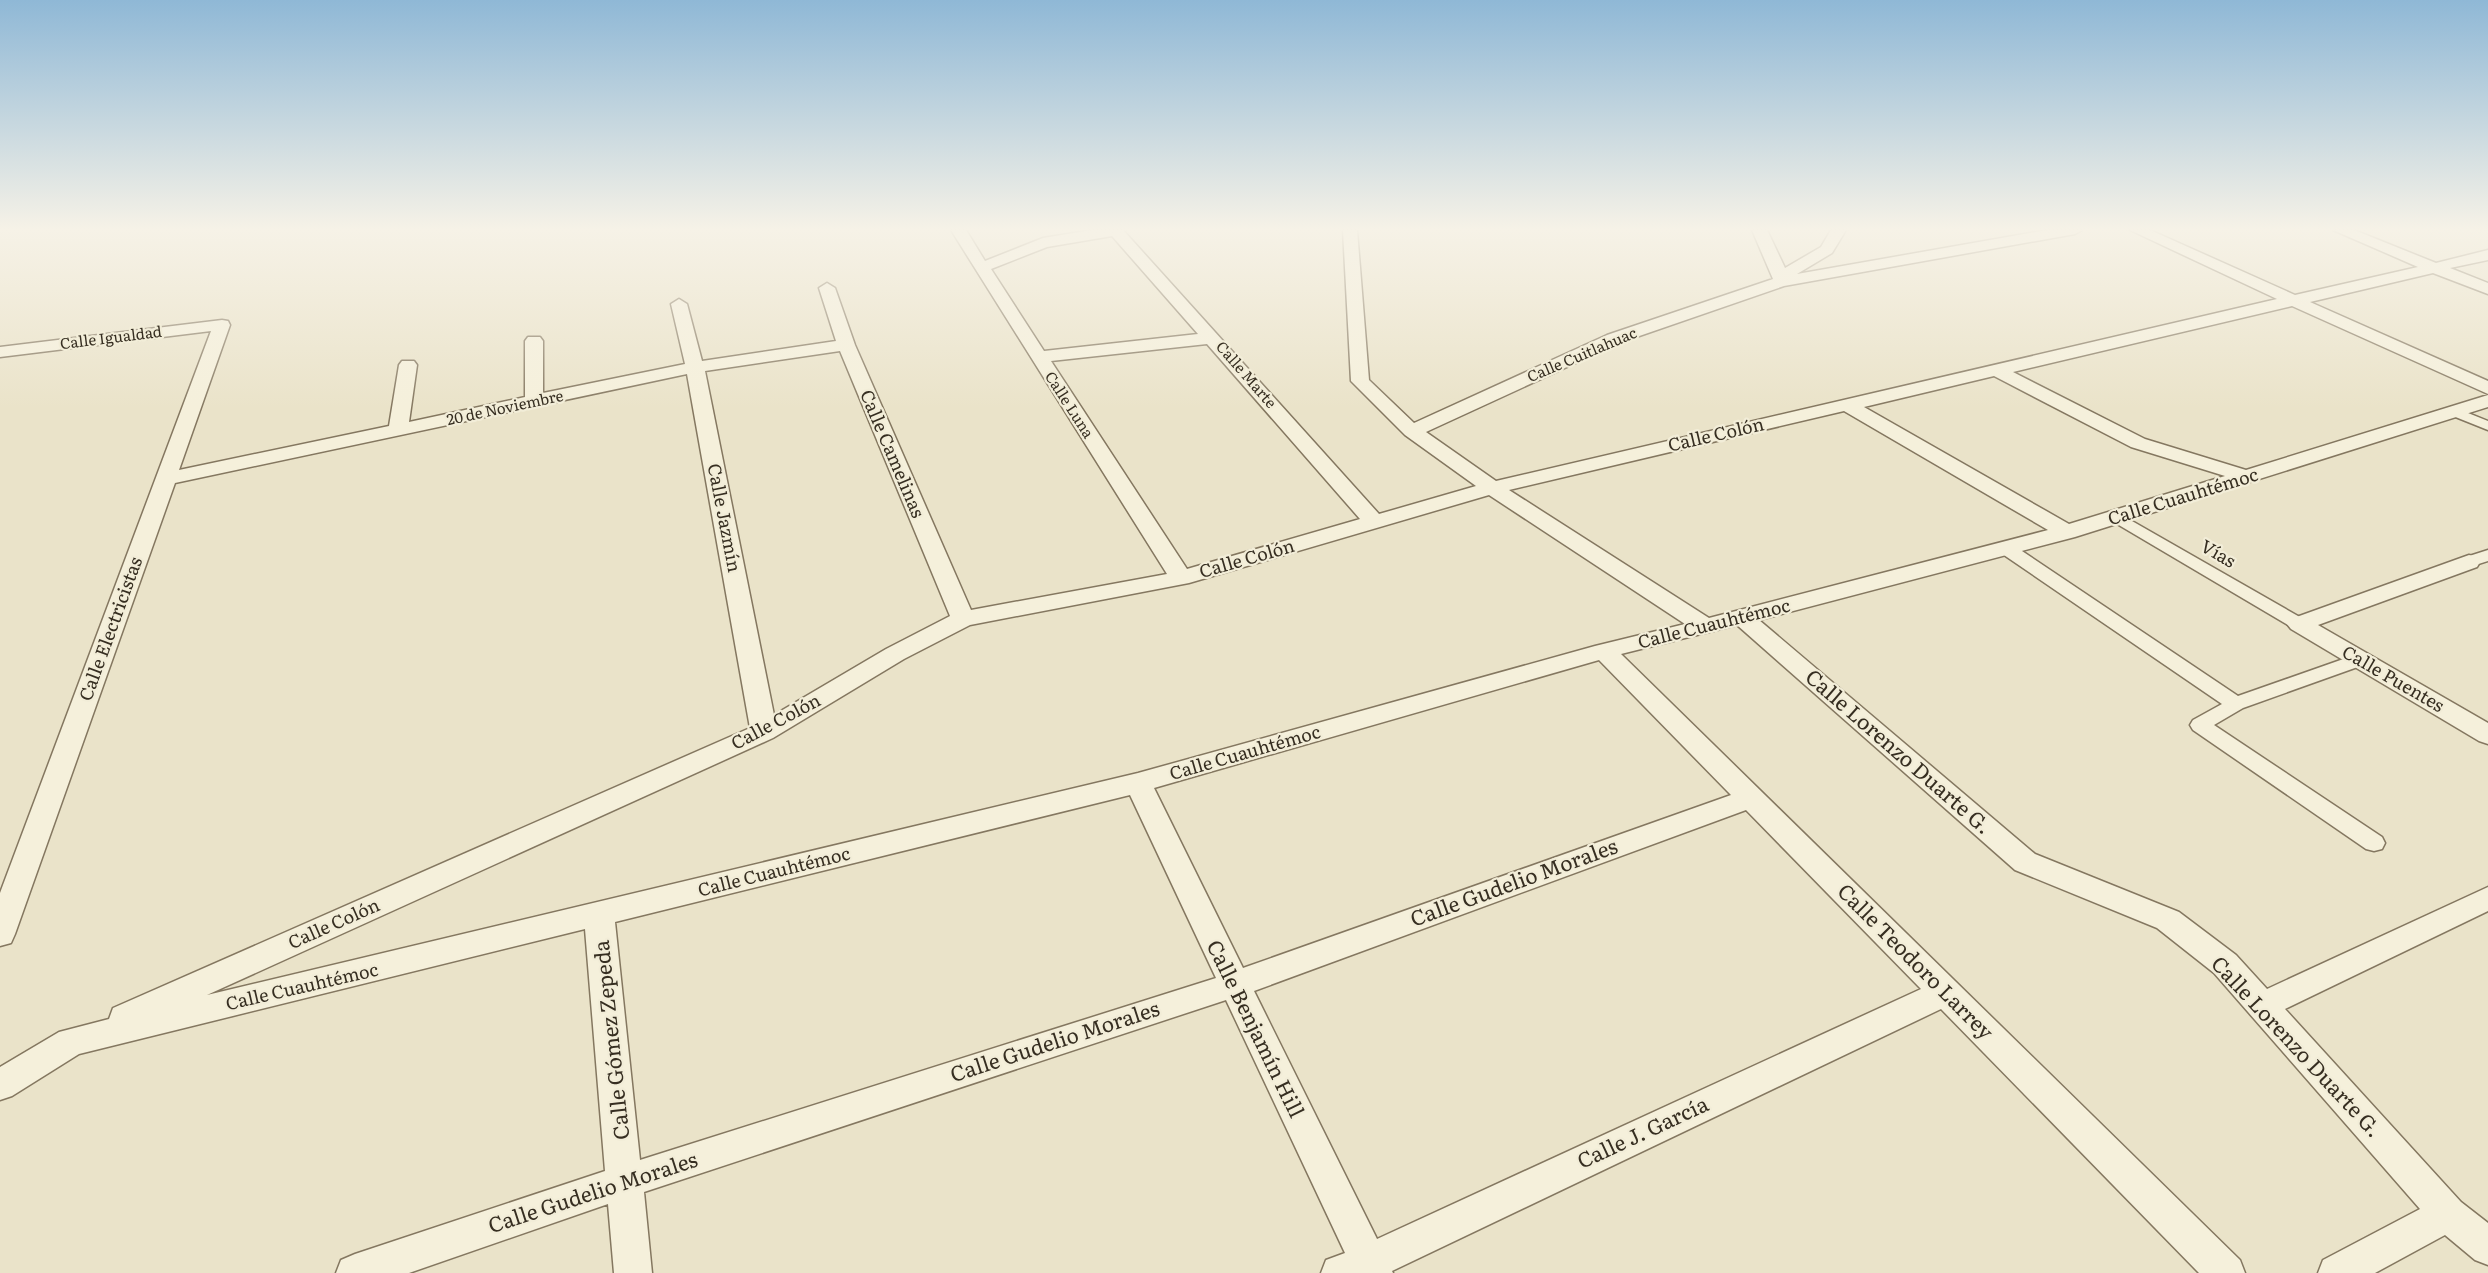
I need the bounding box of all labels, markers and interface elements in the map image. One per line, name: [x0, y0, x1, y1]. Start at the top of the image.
street label: Calle Igualdad: [59, 319, 163, 354]
street label: Calle Cuitlahuac: [1523, 320, 1640, 387]
street label: Calle Marte: [1211, 335, 1283, 413]
street label: Calle Luna: [1040, 366, 1101, 443]
street label: 20 de Noviembre: [444, 383, 565, 430]
street label: Calle Camelinas: [854, 385, 933, 522]
street label: Calle Colón: [1665, 409, 1766, 458]
street label: Calle Cuauhtémoc: [2104, 460, 2261, 531]
street label: Calle Jazmín: [702, 461, 749, 574]
street label: Calle Colón: [1196, 531, 1297, 584]
street label: Vías: [2196, 532, 2241, 574]
street label: Calle Electricistas: [71, 553, 148, 704]
street label: Calle Cuauhtémoc: [1635, 591, 1793, 655]
street label: Calle Puentes: [2338, 637, 2450, 718]
street label: Calle Lorenzo Duarte G.: [1800, 660, 2000, 840]
street label: Calle Colón: [726, 686, 825, 756]
street label: Calle Cuauhtémoc: [1166, 717, 1323, 786]
street label: Calle Gudelio Morales: [1405, 829, 1621, 933]
street label: Calle Cuauhtémoc: [695, 839, 853, 903]
street label: Calle Teodoro Larrey: [1832, 875, 2003, 1046]
street label: Calle Colón: [283, 890, 384, 955]
street label: Calle Benjamín Hill: [1201, 934, 1314, 1122]
street label: Calle Gómez Zepeda: [584, 938, 635, 1142]
street label: Calle Lorenzo Duarte G.: [2205, 948, 2390, 1143]
street label: Calle Cuauhtémoc: [223, 955, 381, 1016]
street label: Calle Gudelio Morales: [946, 991, 1163, 1088]
street label: Calle J. García: [1571, 1086, 1713, 1175]
street label: Calle Gudelio Morales: [484, 1142, 701, 1239]

